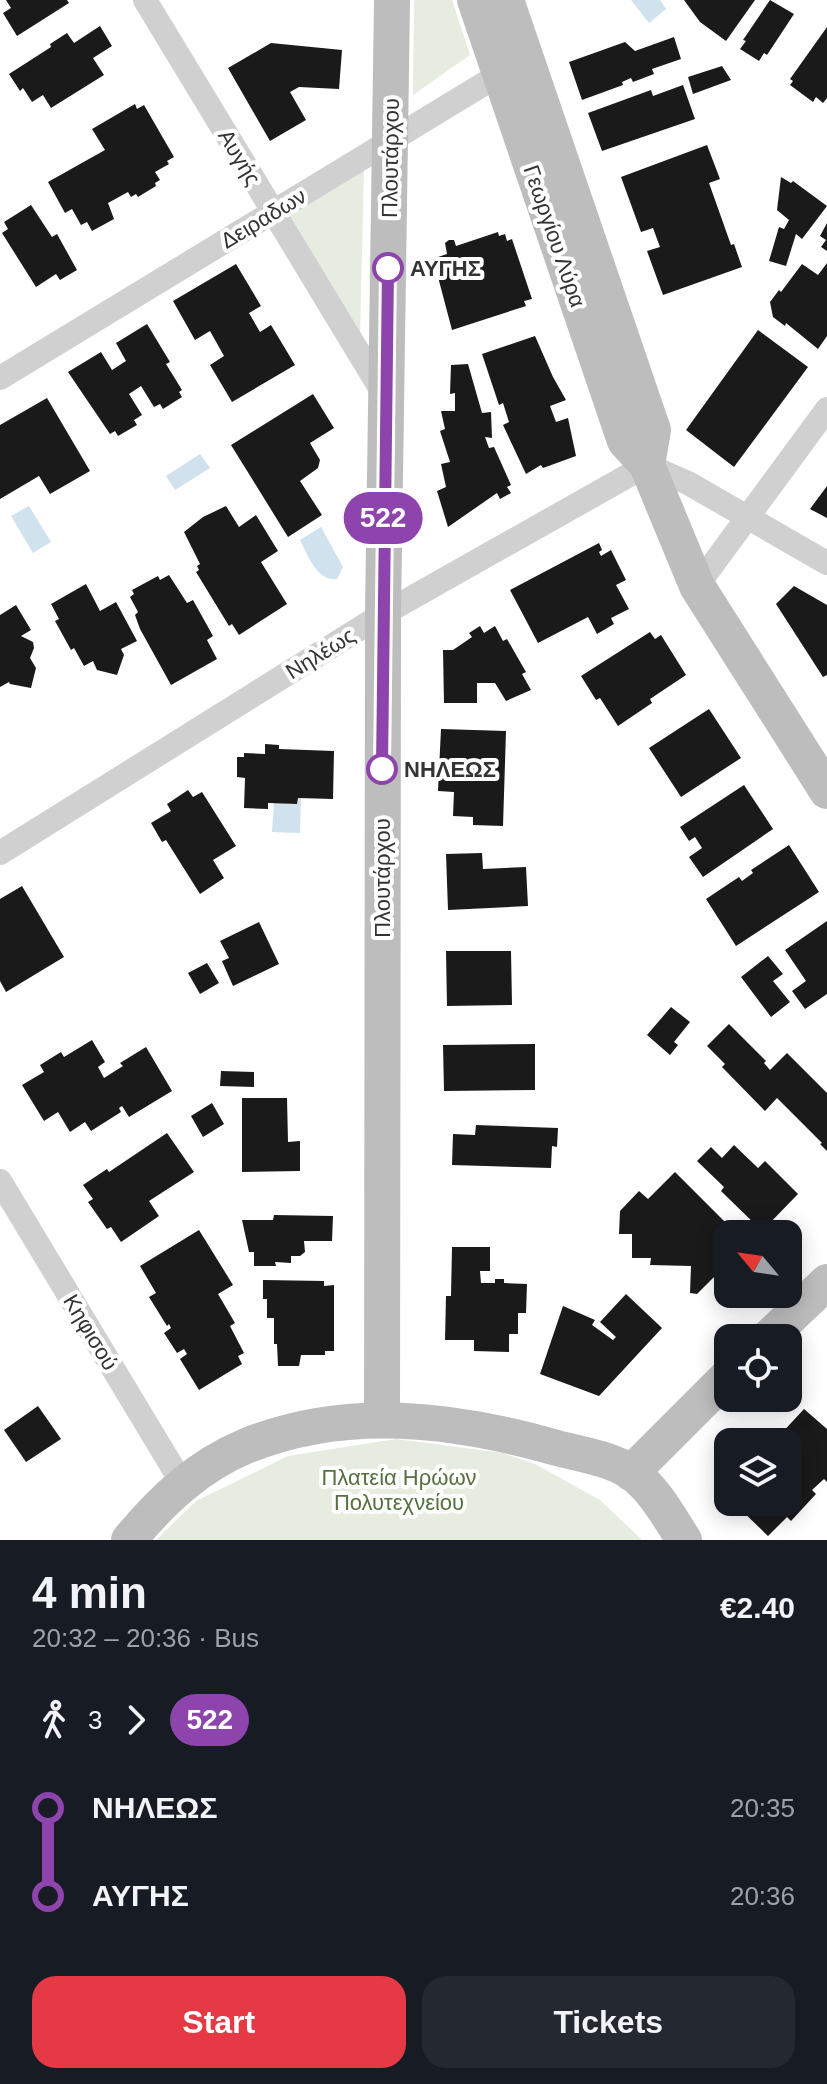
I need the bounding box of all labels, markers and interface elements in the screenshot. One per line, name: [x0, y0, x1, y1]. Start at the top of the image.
street label: Πλουτάρχου: [377, 98, 404, 218]
street label: Αυγής: [213, 125, 266, 190]
street label: Γεωργίου Λύρα: [519, 162, 591, 311]
street label: Δειραδων: [216, 183, 310, 254]
marker: ΑΥΓΗΣ: [373, 253, 403, 283]
place label: ΑΥΓΗΣ: [410, 256, 481, 281]
line badge: 522: [337, 492, 429, 544]
text: 522: [360, 502, 406, 533]
street label: Νηλέως: [281, 622, 359, 684]
marker: ΝΗΛΕΩΣ: [367, 754, 397, 784]
place label: ΝΗΛΕΩΣ: [404, 757, 496, 782]
street label: Πλουτάρχου: [370, 818, 395, 938]
north arrow: [714, 1220, 802, 1308]
map controls: [714, 1220, 802, 1516]
street label: Κηφισού: [58, 1290, 123, 1375]
button: locate: [714, 1324, 802, 1412]
button: layers: [714, 1428, 802, 1516]
park label: Πλατεία Ηρώων Πολυτεχνείου: [321, 1465, 477, 1515]
text: 4 min: [32, 1568, 147, 1617]
text: €2.40: [720, 1591, 795, 1624]
text: 20:32 – 20:36 · Bus: [32, 1623, 259, 1653]
icon: walk: [32, 1698, 76, 1742]
icon: forward: [114, 1698, 158, 1742]
text: 522: [186, 1704, 233, 1735]
text: 3: [88, 1705, 102, 1735]
text: ΝΗΛΕΩΣ: [92, 1791, 217, 1824]
text: 20:35: [730, 1793, 795, 1823]
text: ΑΥΓΗΣ: [92, 1879, 189, 1912]
text: 20:36: [730, 1881, 795, 1911]
button: Start: [32, 1976, 406, 2068]
button: Tickets: [422, 1976, 795, 2068]

